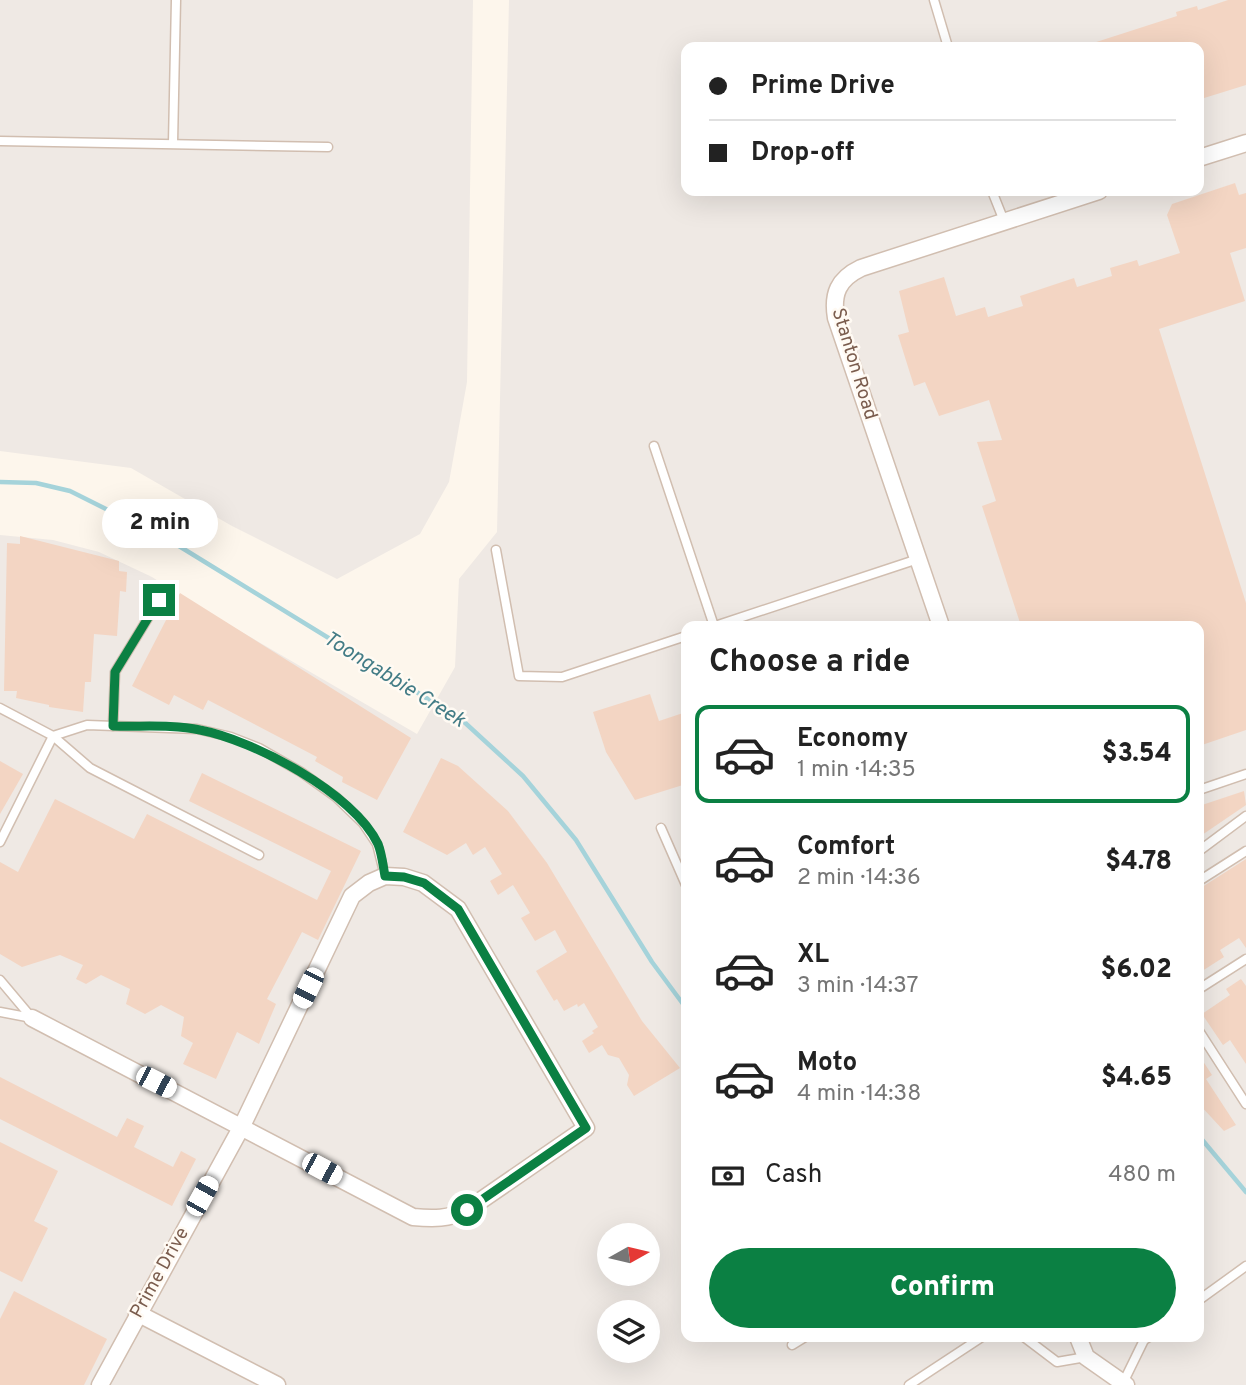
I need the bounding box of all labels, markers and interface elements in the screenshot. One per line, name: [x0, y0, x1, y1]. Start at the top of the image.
text: Prime Drive: [751, 70, 895, 103]
text: Drop-off: [751, 137, 854, 170]
street label: Stanton Road: [826, 305, 882, 423]
callout: 2 min: [101, 498, 217, 548]
text: 2 min: [130, 509, 190, 538]
route end: [143, 584, 175, 616]
water label: Toongabbie Creek: [318, 626, 470, 735]
text: Choose a ride: [709, 643, 910, 683]
icon: car: [713, 723, 776, 786]
text: Economy: [797, 723, 908, 756]
text: $3.54: [1102, 738, 1172, 771]
text: 1 min · 14:35: [797, 756, 916, 785]
icon: car: [713, 831, 776, 894]
text: Comfort: [797, 831, 895, 864]
text: $4.78: [1105, 846, 1172, 879]
text: 2 min · 14:36: [797, 864, 921, 893]
icon: car: [713, 939, 776, 1002]
text: XL: [797, 939, 829, 972]
text: $6.02: [1100, 954, 1172, 987]
car: [290, 965, 327, 1011]
text: 3 min · 14:37: [797, 972, 919, 1001]
icon: car: [713, 1047, 776, 1110]
text: Moto: [797, 1047, 857, 1080]
text: $4.65: [1101, 1062, 1172, 1095]
car: [133, 1063, 180, 1101]
text: 4 min · 14:38: [797, 1080, 921, 1109]
car: [299, 1150, 346, 1188]
icon: cash: [709, 1157, 747, 1195]
text: Cash: [765, 1159, 822, 1192]
text: 480 m: [1108, 1161, 1176, 1190]
car: [183, 1173, 222, 1219]
route start: [451, 1194, 483, 1226]
street label: Prime Drive: [125, 1223, 195, 1323]
north arrow: [597, 1223, 660, 1286]
map controls: [597, 1223, 660, 1363]
button: Confirm: [709, 1248, 1176, 1328]
button: layers: [597, 1300, 660, 1363]

